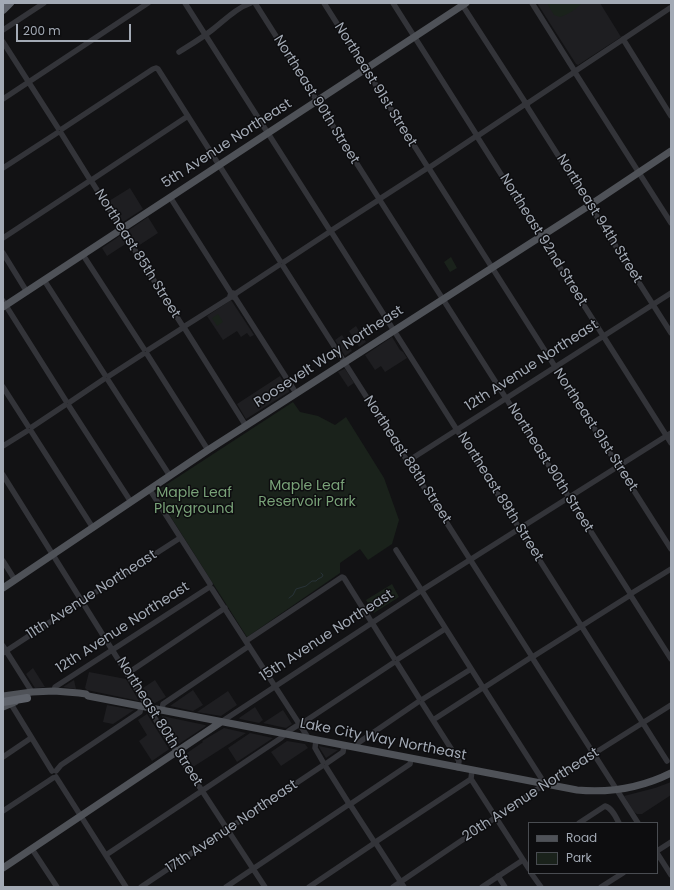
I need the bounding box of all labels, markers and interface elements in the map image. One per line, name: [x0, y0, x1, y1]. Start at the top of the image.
scale bar: [18, 16, 133, 42]
street label: Northeast 91st Street: [330, 20, 420, 150]
text: 200 m: [23, 22, 61, 39]
street label: Northeast 90th Street: [269, 32, 363, 168]
street label: 5th Avenue Northeast: [159, 96, 295, 192]
street label: Northeast 94th Street: [552, 151, 646, 287]
street label: Northeast 92nd Street: [495, 171, 591, 309]
street label: Northeast 85th Street: [90, 186, 184, 322]
street label: Roosevelt Way Northeast: [251, 302, 407, 412]
street label: 12th Avenue Northeast: [462, 317, 602, 415]
street label: Northeast 91st Street: [549, 366, 641, 494]
street label: Northeast 88th Street: [359, 393, 455, 527]
street label: Northeast 90th Street: [503, 400, 597, 536]
street label: Northeast 89th Street: [453, 429, 547, 565]
park label: Maple Leaf Reservoir Park: [258, 478, 356, 510]
park label: Maple Leaf Playground: [154, 485, 234, 518]
street label: 11th Avenue Northeast: [24, 547, 160, 643]
street label: 12th Avenue Northeast: [53, 579, 193, 677]
street label: 15th Avenue Northeast: [257, 586, 397, 686]
street label: Northeast 80th Street: [112, 654, 206, 790]
street label: Lake City Way Northeast: [298, 716, 468, 764]
street label: 20th Avenue Northeast: [460, 745, 602, 845]
street label: 17th Avenue Northeast: [163, 777, 301, 877]
legend: [528, 822, 658, 874]
text: Road: [566, 829, 597, 846]
text: Park: [566, 849, 592, 866]

